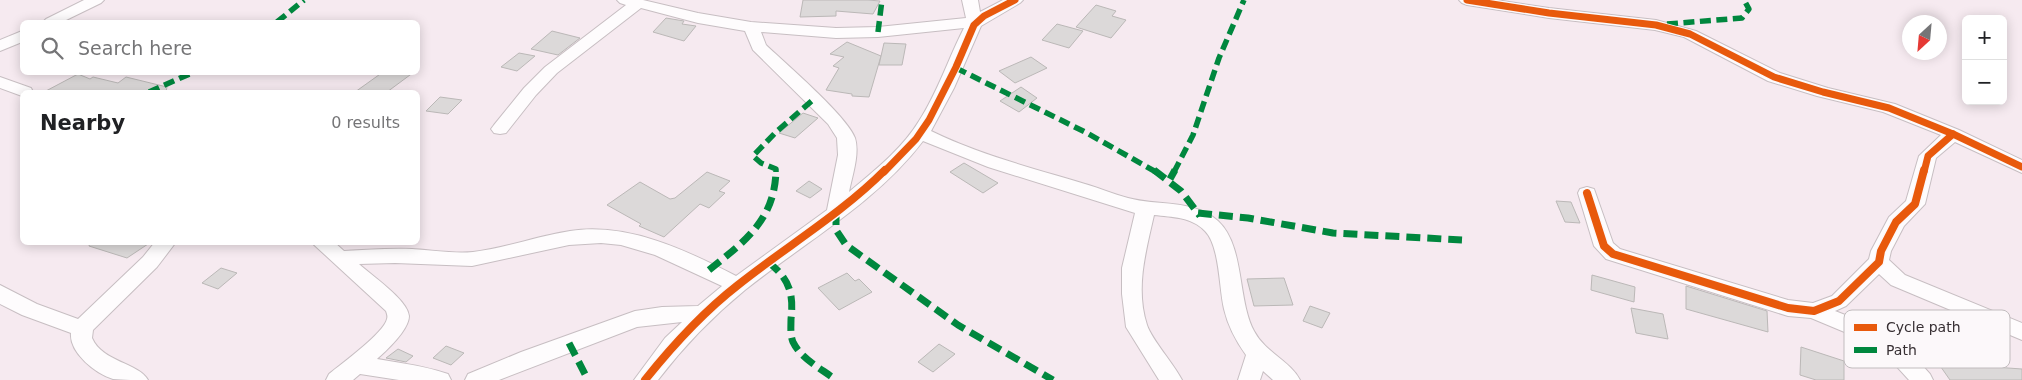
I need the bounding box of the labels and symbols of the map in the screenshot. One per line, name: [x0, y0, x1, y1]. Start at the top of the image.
north arrow: [1902, 15, 1947, 60]
legend: [1844, 310, 2010, 368]
text: Cycle path: [1886, 319, 1961, 335]
text: Path: [1886, 342, 1917, 358]

